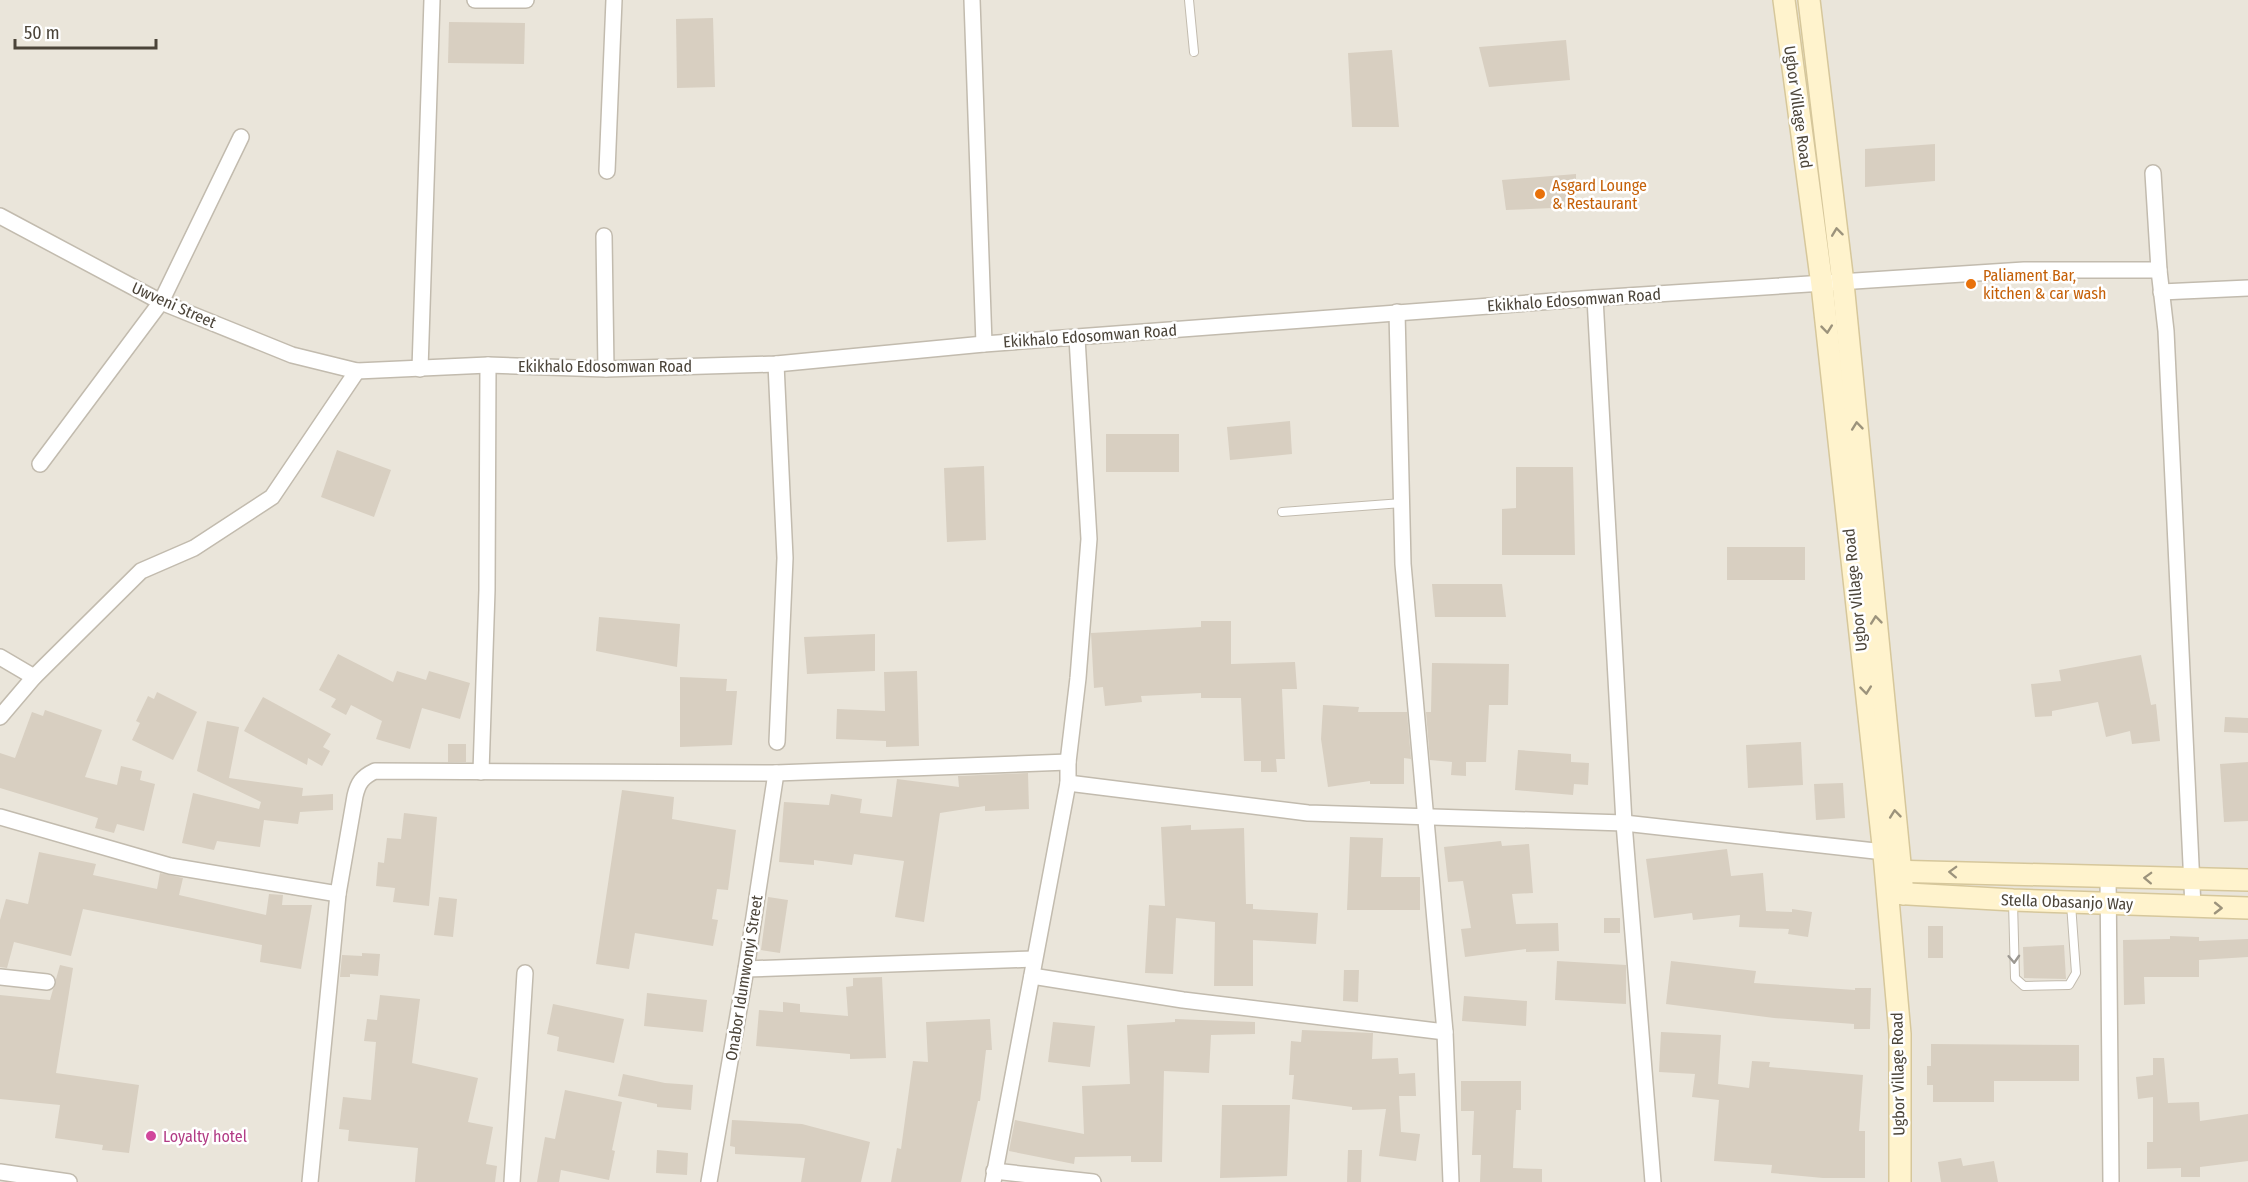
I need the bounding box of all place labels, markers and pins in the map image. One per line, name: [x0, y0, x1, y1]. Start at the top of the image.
place label: Asgard Lounge & Restaurant: [1552, 176, 1647, 213]
marker: Asgard Lounge & Restaurant: [1533, 187, 1547, 201]
place label: Paliament Bar, kitchen & car wash: [1983, 266, 2106, 303]
marker: Paliament Bar, kitchen & car wash: [1964, 277, 1978, 291]
place label: Loyalty hotel: [163, 1127, 247, 1146]
marker: Loyalty hotel: [144, 1129, 158, 1143]

